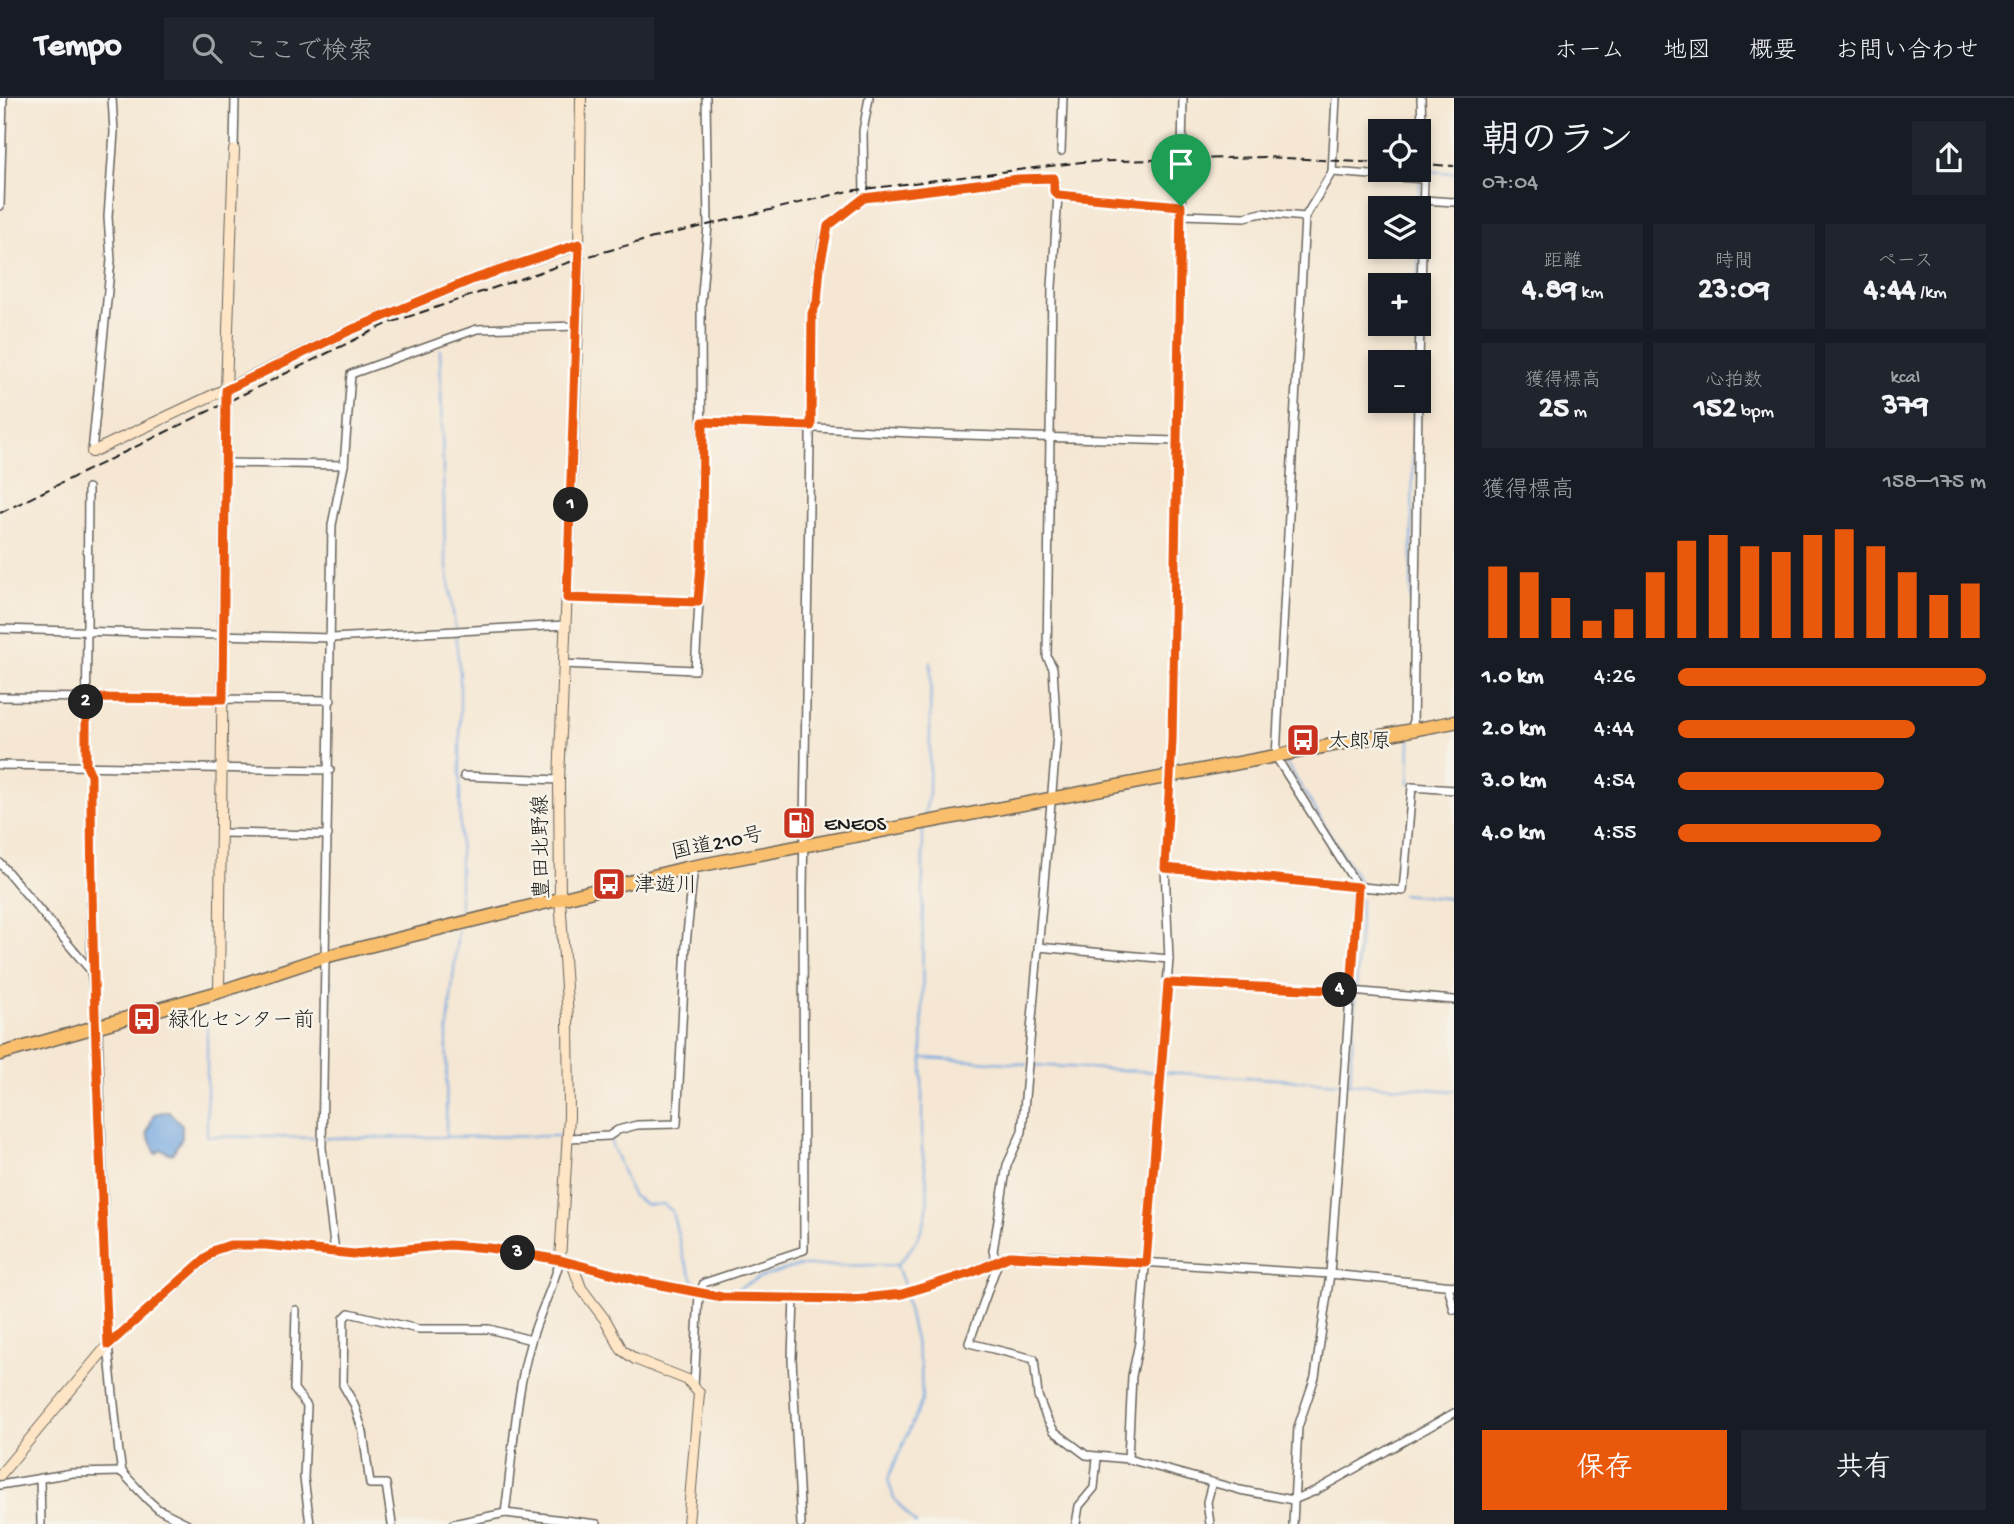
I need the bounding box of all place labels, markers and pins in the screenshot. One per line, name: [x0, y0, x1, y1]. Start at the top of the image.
pin: [1151, 134, 1211, 206]
pin: 1: [554, 488, 588, 522]
pin: 2: [68, 684, 104, 720]
bus stop icon: 太郎原: [1284, 721, 1322, 759]
place label: 太郎原: [1328, 730, 1391, 756]
fuel station icon: ENEOS: [780, 804, 818, 842]
place label: ENEOS: [824, 814, 887, 839]
bus stop icon: 津遊川: [590, 865, 628, 903]
place label: 津遊川: [634, 874, 697, 900]
pin: 4: [1322, 972, 1358, 1008]
bus stop icon: 緑化センター前: [125, 1000, 163, 1038]
place label: 緑化センター前: [168, 1009, 314, 1035]
pin: 3: [500, 1236, 536, 1270]

